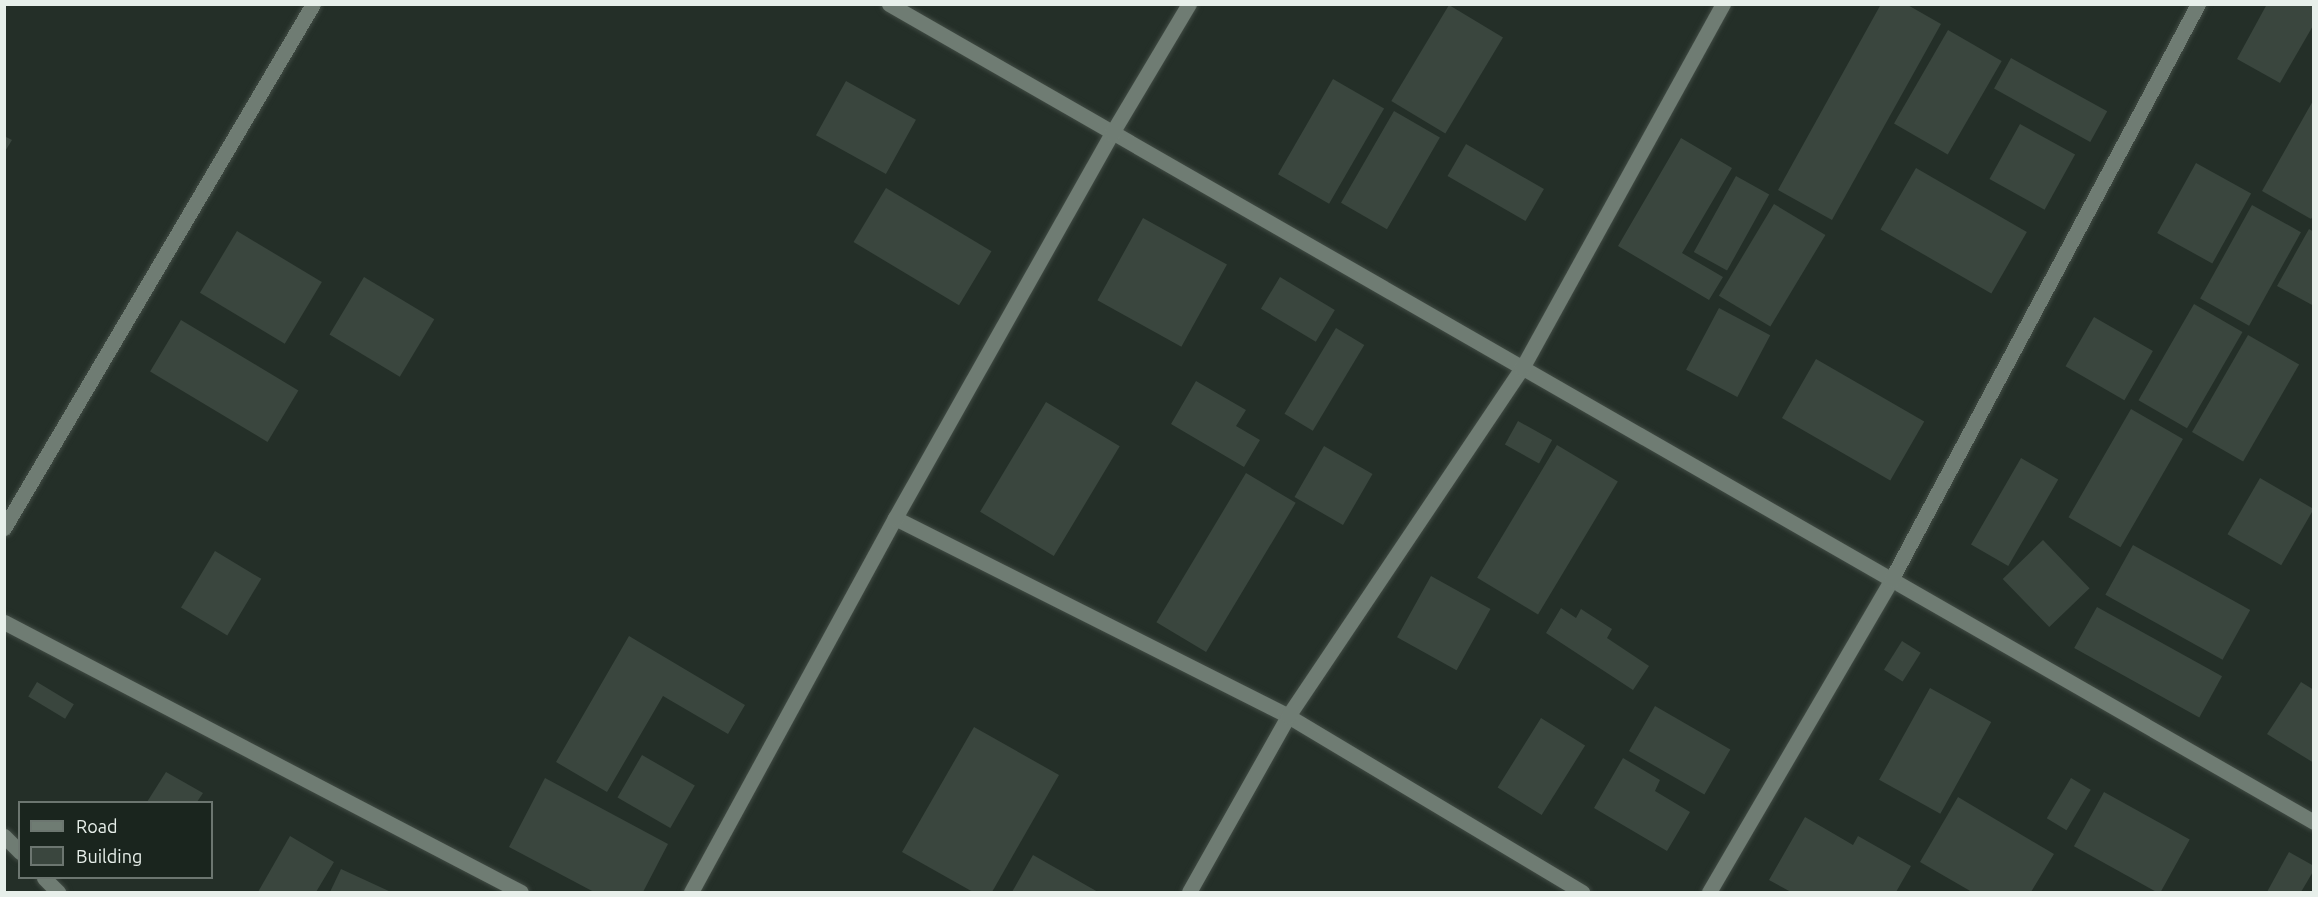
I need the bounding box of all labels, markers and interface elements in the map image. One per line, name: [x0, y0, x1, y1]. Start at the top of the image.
legend: [18, 801, 213, 879]
text: Road: [76, 816, 118, 836]
text: Building: [76, 846, 142, 866]

